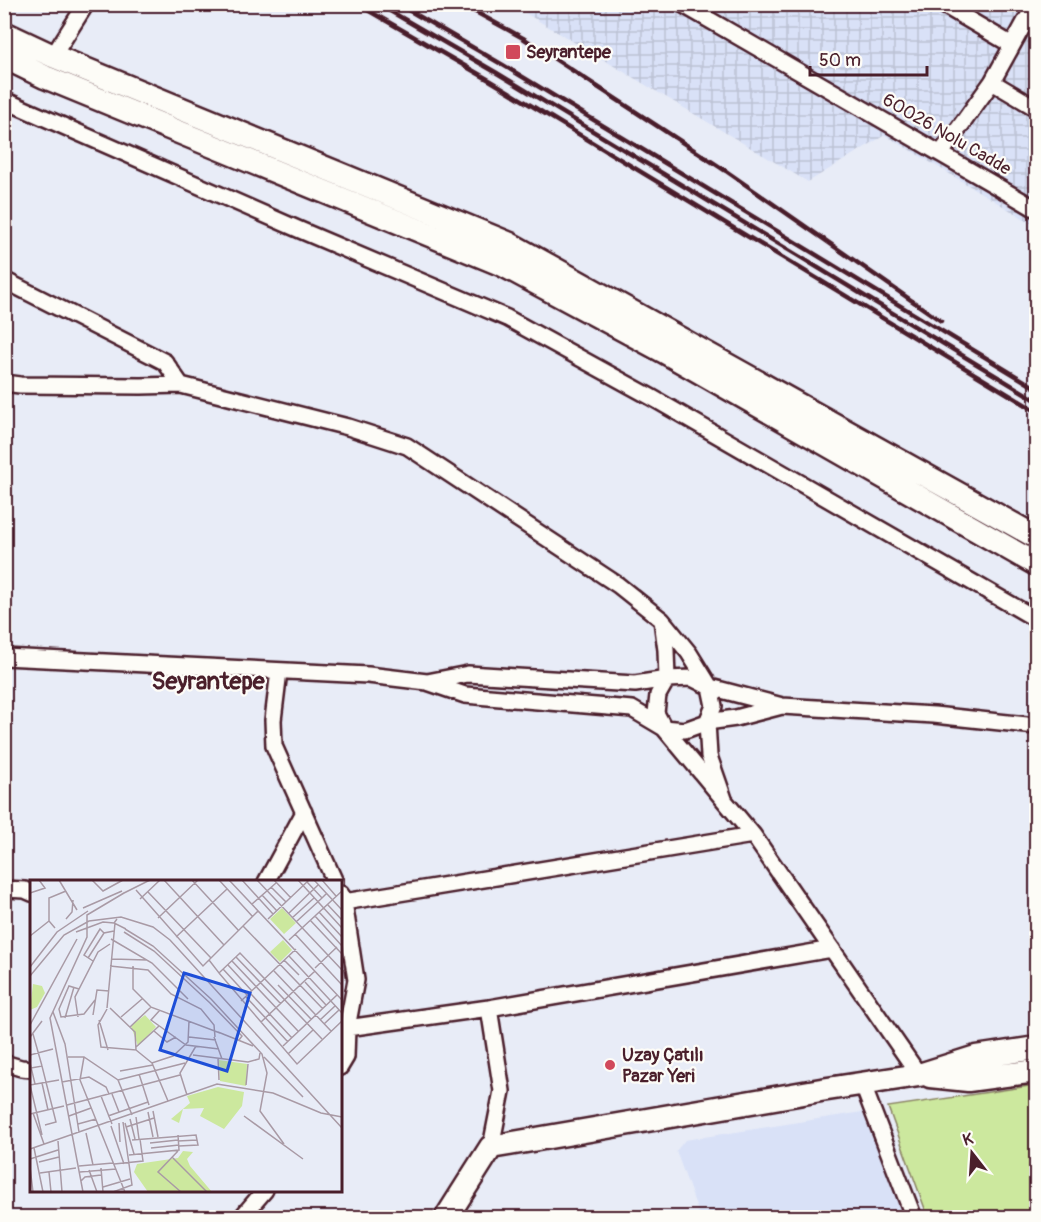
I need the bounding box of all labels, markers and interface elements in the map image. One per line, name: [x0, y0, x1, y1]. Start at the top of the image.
scale bar: [810, 39, 927, 77]
place label: Seyrantepe: [526, 41, 612, 64]
marker: Seyrantepe: [504, 43, 522, 61]
text: 50 m: [819, 49, 861, 72]
street label: 60026 Nolu Cadde: [878, 88, 1015, 181]
district label: Seyrantepe: [151, 667, 266, 696]
inset map: [30, 880, 342, 1192]
place label: Uzay Çatılı Pazar Yeri: [622, 1044, 704, 1088]
marker: Uzay Çatılı Pazar Yeri: [603, 1058, 617, 1072]
north arrow: [942, 1123, 1002, 1183]
text: K: [960, 1129, 976, 1151]

